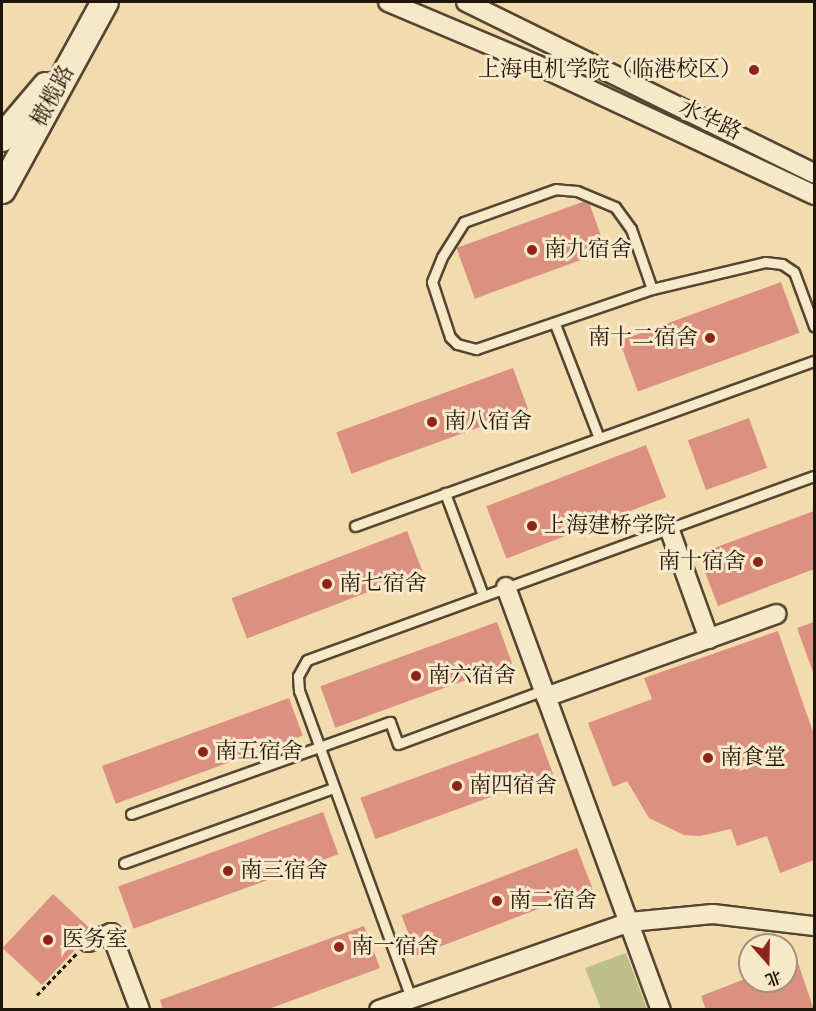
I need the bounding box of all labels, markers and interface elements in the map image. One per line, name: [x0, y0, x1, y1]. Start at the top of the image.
place label: 上海电机学院（临港校区）: [478, 57, 742, 83]
street label: 橄榄路: [26, 61, 80, 131]
marker: 上海电机学院（临港校区）: [747, 63, 761, 77]
street label: 水华路: [675, 94, 745, 146]
place label: 南九宿舍: [544, 237, 632, 263]
marker: 南九宿舍: [525, 243, 539, 257]
place label: 南十二宿舍: [588, 325, 698, 351]
marker: 南十二宿舍: [703, 331, 717, 345]
place label: 南八宿舍: [444, 409, 532, 435]
marker: 南八宿舍: [425, 415, 439, 429]
place label: 上海建桥学院: [544, 513, 676, 539]
marker: 上海建桥学院: [525, 519, 539, 533]
place label: 南十宿舍: [658, 549, 746, 575]
marker: 南十宿舍: [751, 555, 765, 569]
place label: 南七宿舍: [339, 571, 427, 597]
marker: 南七宿舍: [320, 577, 334, 591]
place label: 南六宿舍: [428, 663, 516, 689]
marker: 南六宿舍: [409, 669, 423, 683]
place label: 南五宿舍: [215, 739, 303, 765]
marker: 南五宿舍: [196, 745, 210, 759]
place label: 南食堂: [720, 745, 786, 771]
marker: 南食堂: [701, 751, 715, 765]
place label: 南四宿舍: [469, 773, 557, 799]
marker: 南四宿舍: [450, 779, 464, 793]
place label: 南三宿舍: [240, 858, 328, 884]
marker: 南三宿舍: [221, 864, 235, 878]
place label: 南二宿舍: [509, 888, 597, 914]
marker: 南二宿舍: [490, 894, 504, 908]
place label: 医务室: [62, 927, 128, 953]
marker: 医务室: [39, 931, 57, 949]
north arrow: [738, 933, 798, 993]
place label: 南一宿舍: [351, 934, 439, 960]
marker: 南一宿舍: [332, 940, 346, 954]
text: 北: [763, 967, 784, 990]

